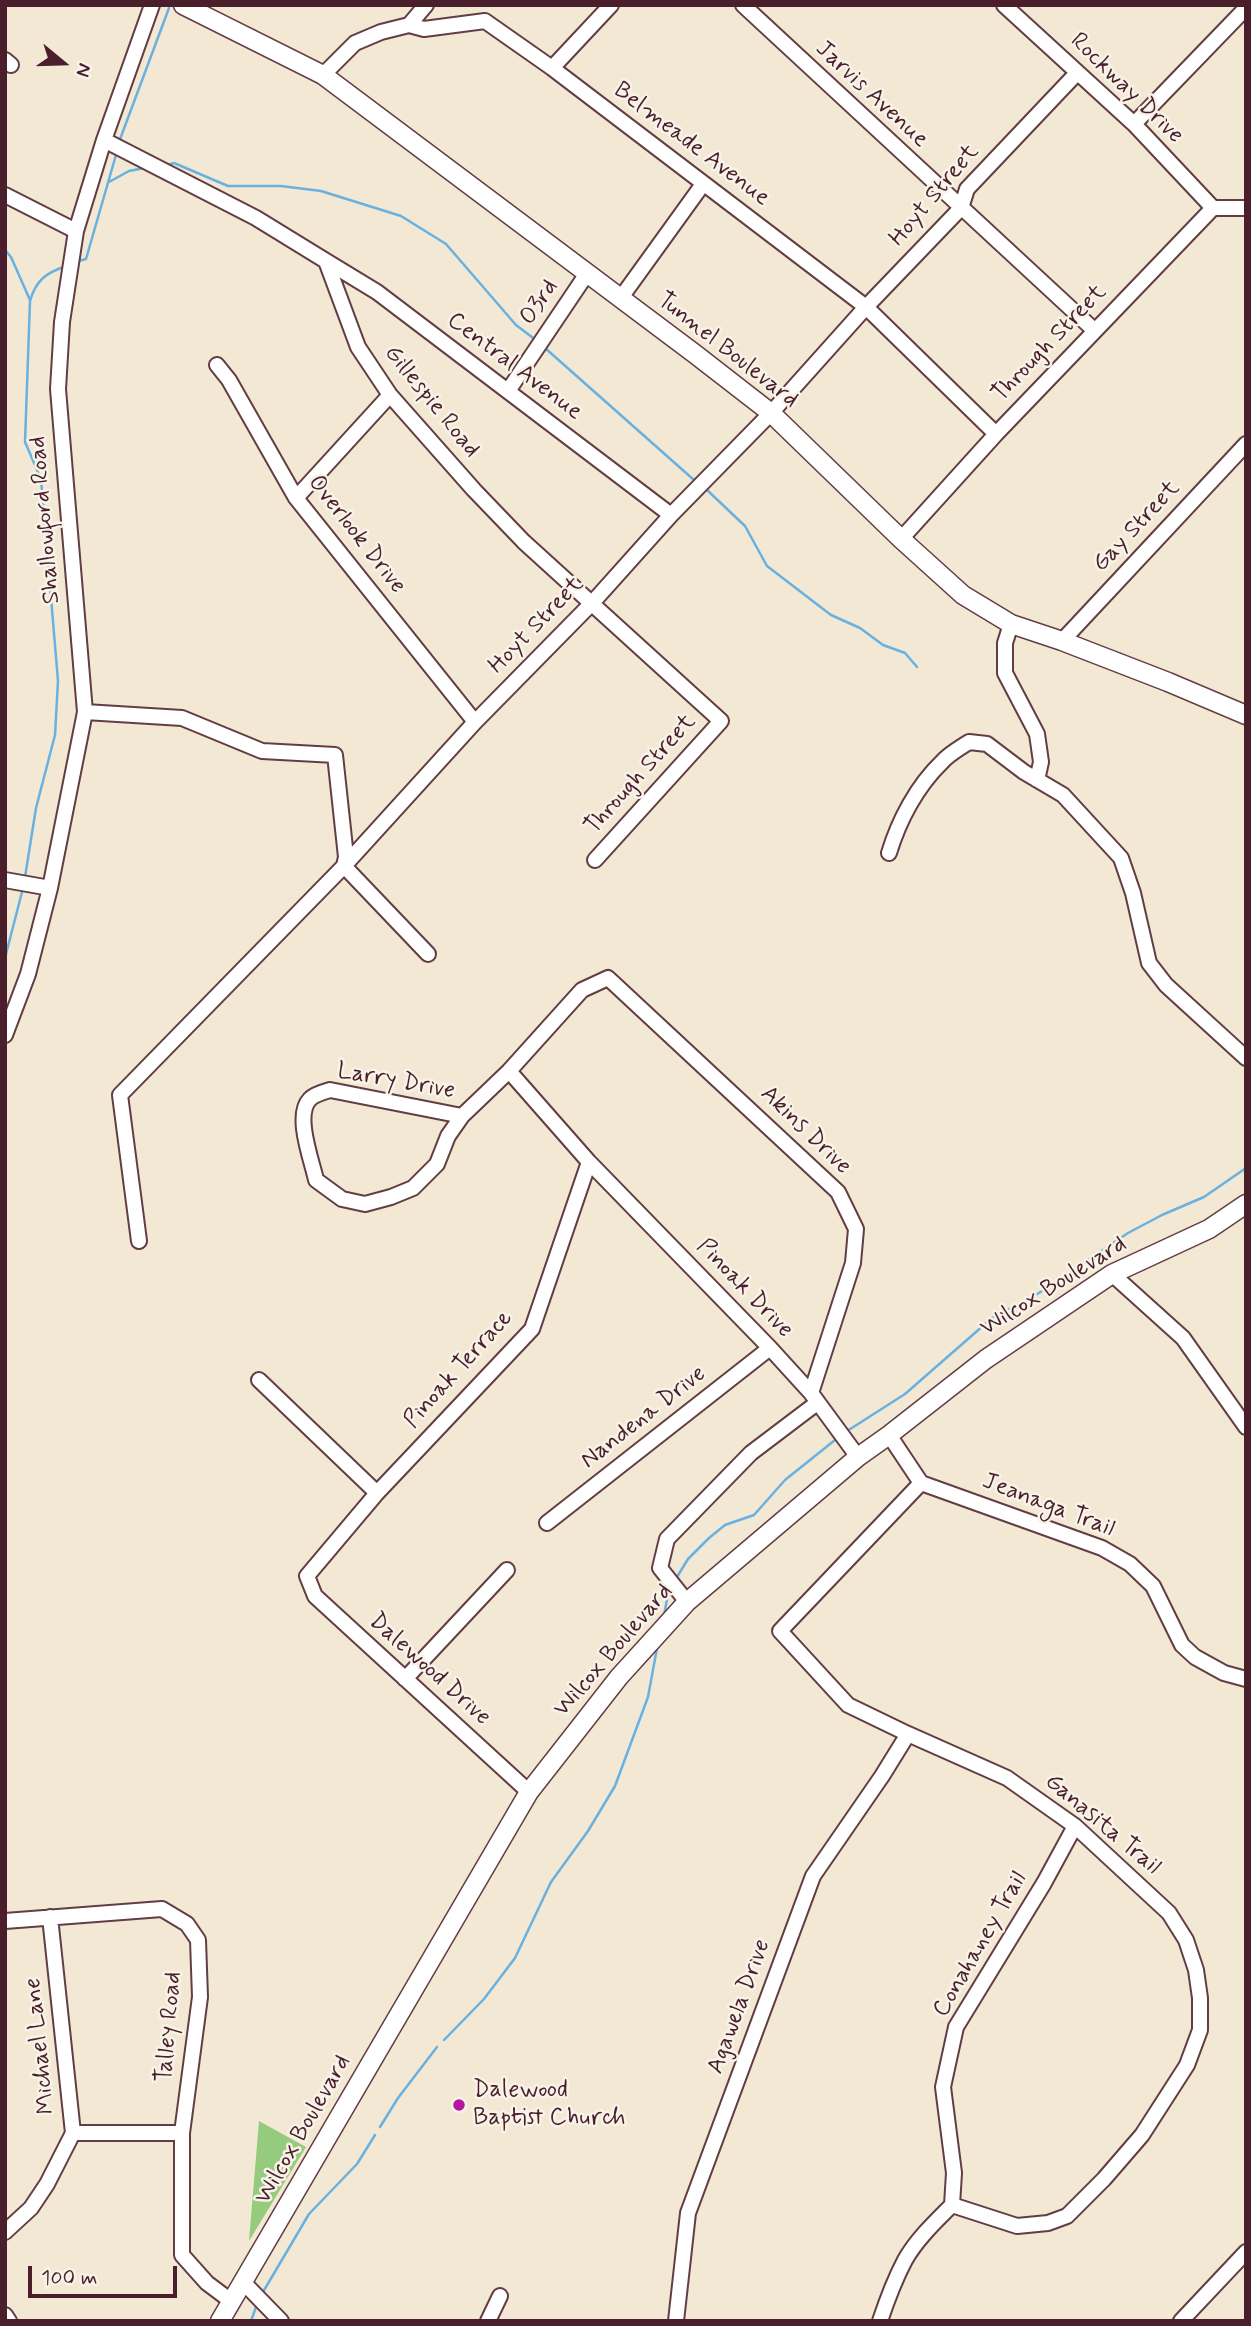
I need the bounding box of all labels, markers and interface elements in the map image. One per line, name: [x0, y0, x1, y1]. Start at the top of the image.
north arrow: [28, 28, 98, 98]
street label: Rockway Drive: [1063, 28, 1189, 150]
street label: Jarvis Avenue: [808, 35, 934, 155]
text: N: [69, 60, 97, 80]
street label: Belmeade Avenue: [607, 77, 775, 213]
street label: Hoyt Street: [884, 139, 986, 253]
street label: O3rd: [514, 275, 566, 331]
street label: Through Street: [987, 279, 1113, 409]
street label: Tunnel Boulevard: [650, 287, 804, 415]
street label: Central Avenue: [441, 307, 587, 427]
street label: Gillespie Road: [377, 340, 485, 464]
street label: Shallowford Road: [24, 435, 68, 605]
street label: Overlook Drive: [301, 470, 411, 600]
street label: Gay Street: [1087, 475, 1187, 579]
street label: Hoyt Street: [483, 571, 591, 681]
street label: Through Street: [579, 709, 703, 841]
street label: Larry Drive: [335, 1057, 457, 1107]
street label: Akins Drive: [753, 1080, 857, 1182]
street label: Wilcox Boulevard: [975, 1231, 1133, 1343]
street label: Pinoak Drive: [690, 1233, 798, 1345]
street label: Pinoak Terrace: [398, 1305, 520, 1435]
street label: Nandena Drive: [576, 1360, 712, 1476]
street label: Jeanaga Trail: [978, 1468, 1118, 1544]
street label: Wilcox Boulevard: [548, 1578, 680, 1724]
street label: Dalewood Drive: [362, 1608, 496, 1732]
street label: Ganasita Trail: [1038, 1768, 1166, 1882]
street label: Conahaney Trail: [928, 1867, 1034, 2023]
street label: Agawela Drive: [702, 1936, 778, 2078]
street label: Talley Road: [151, 1971, 189, 2083]
street label: Michael Lane: [20, 1976, 62, 2116]
street label: Wilcox Boulevard: [250, 2050, 358, 2210]
place label: Dalewood Baptist Church: [473, 2077, 625, 2133]
marker: Dalewood Baptist Church: [451, 2097, 467, 2113]
scale bar: [32, 2252, 180, 2296]
text: 100 m: [41, 2264, 97, 2292]

